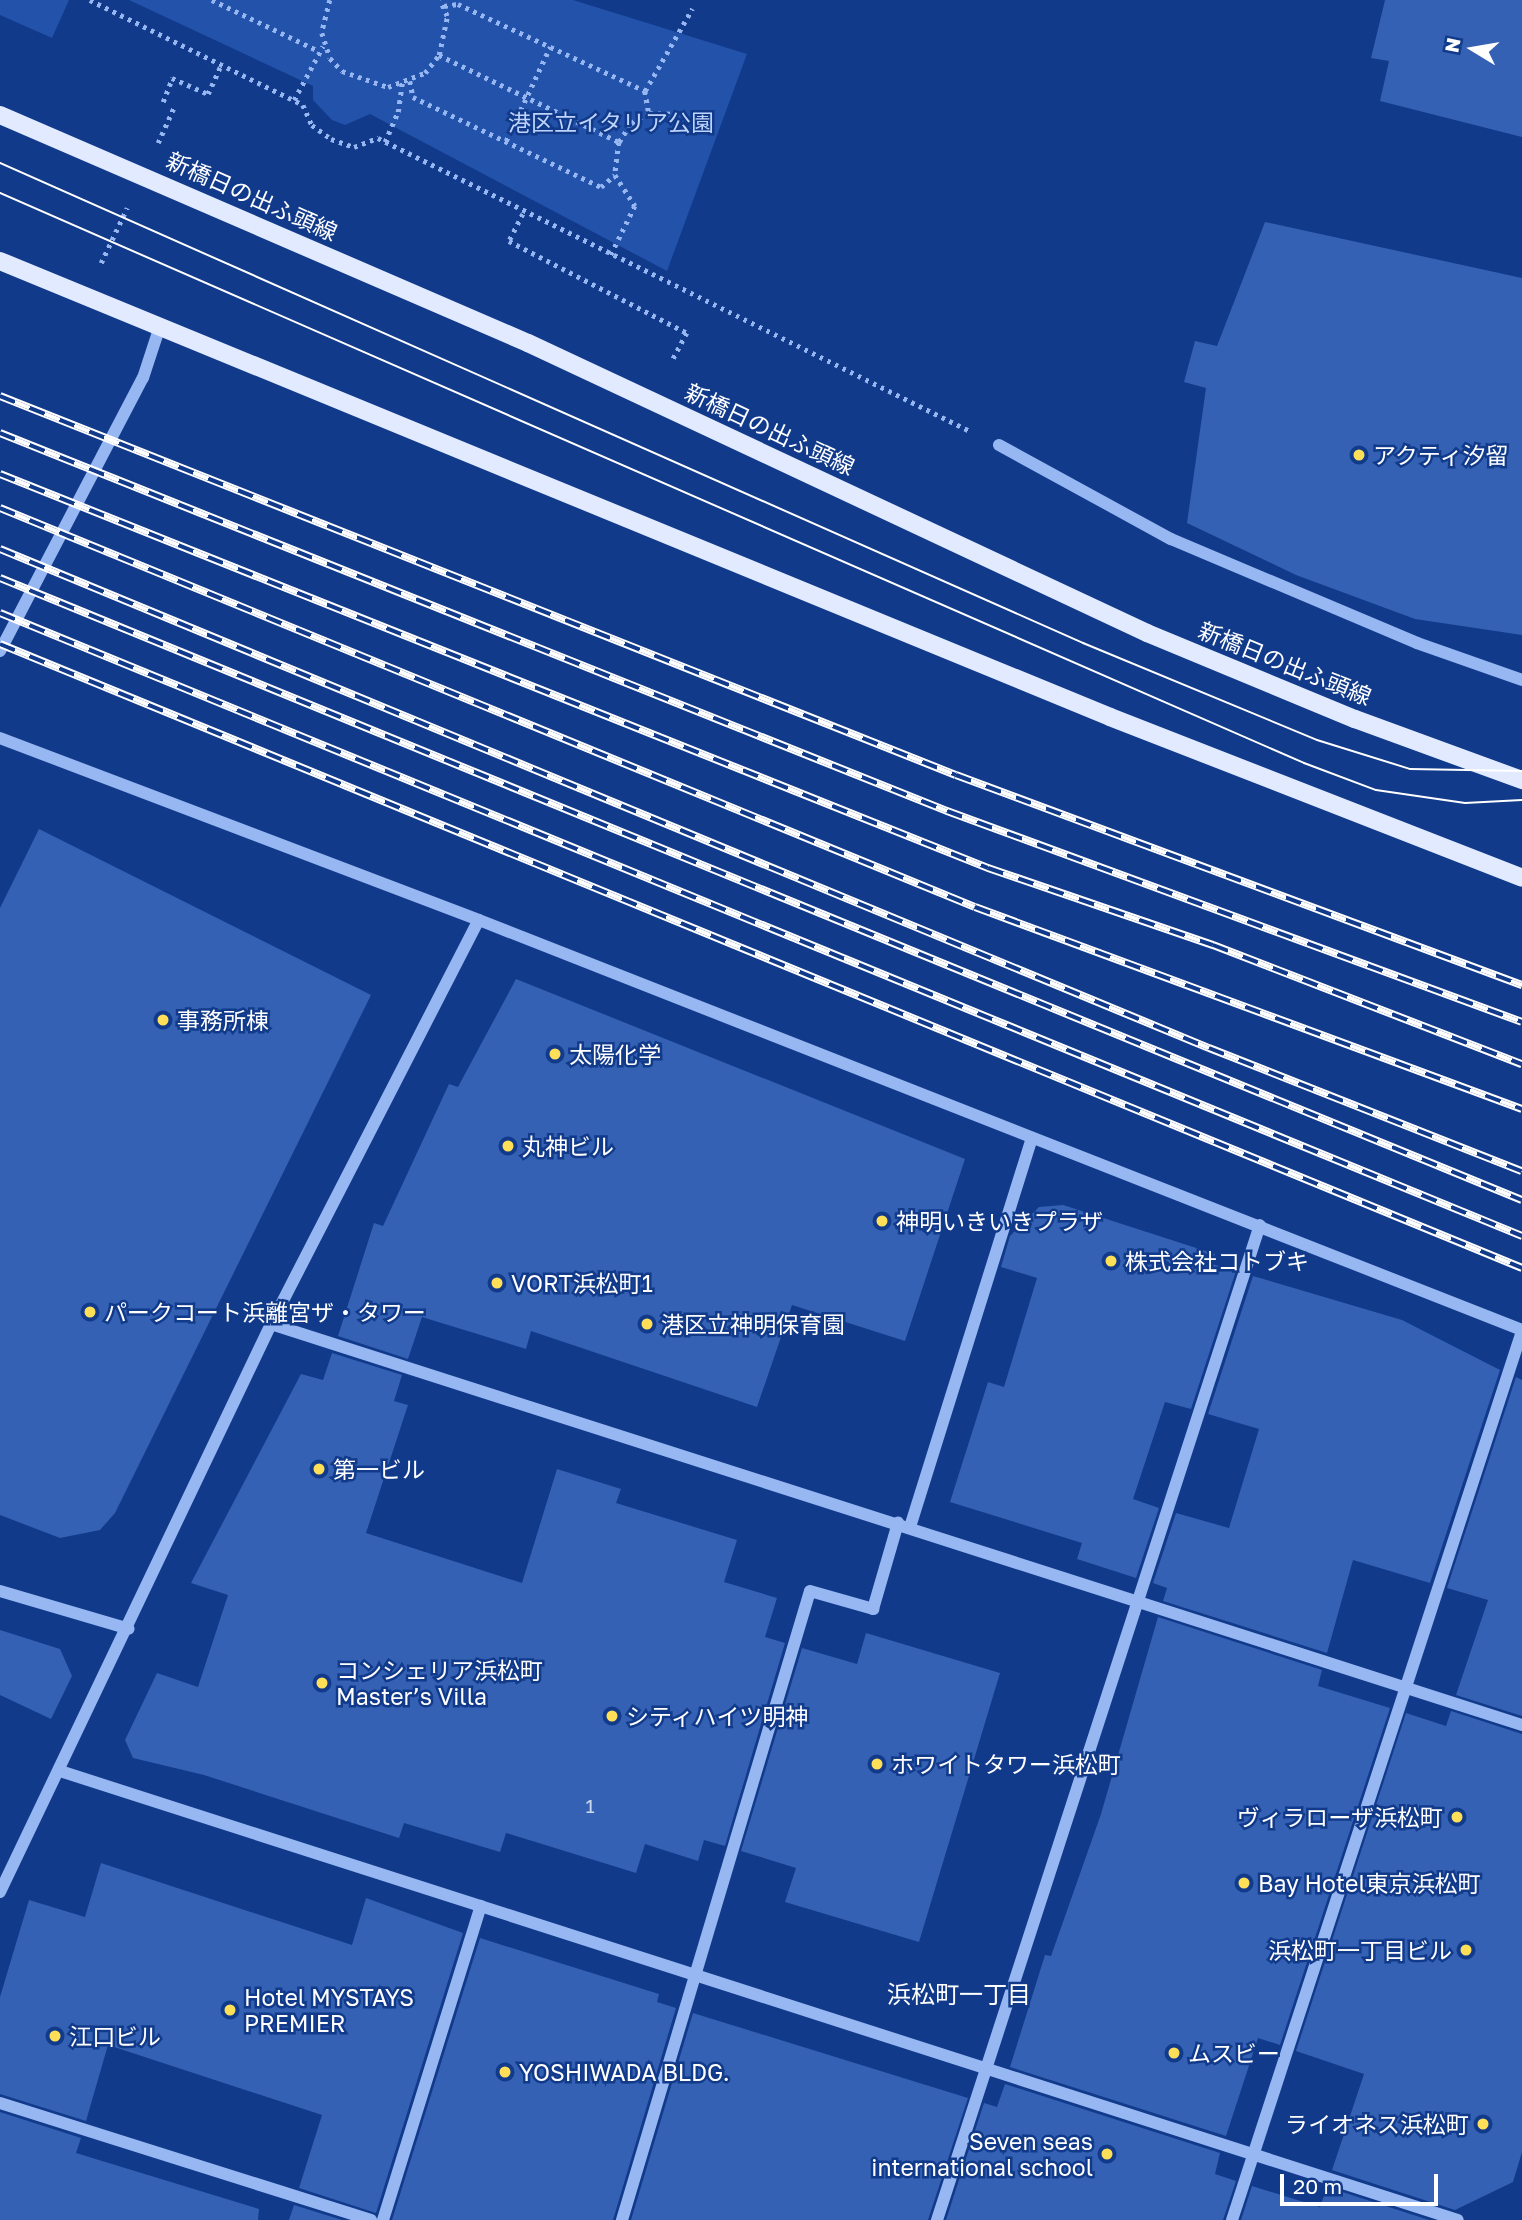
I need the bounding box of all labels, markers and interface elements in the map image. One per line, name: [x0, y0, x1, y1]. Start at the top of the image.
north arrow: [1438, 14, 1508, 84]
text: N: [1439, 36, 1465, 54]
park label: 港区立イタリア公園: [508, 108, 714, 136]
street label: 新橋日の出ふ頭線: [162, 146, 342, 246]
street label: 新橋日の出ふ頭線: [681, 378, 859, 480]
place label: アクティ汐留: [1373, 441, 1511, 469]
marker: アクティ汐留: [1351, 447, 1367, 463]
street label: 新橋日の出ふ頭線: [1195, 616, 1375, 710]
place label: 事務所棟: [177, 1006, 269, 1034]
marker: 事務所棟: [155, 1012, 171, 1028]
place label: 太陽化学: [569, 1040, 661, 1068]
marker: 太陽化学: [547, 1046, 563, 1062]
place label: 丸神ビル: [522, 1132, 614, 1160]
marker: 丸神ビル: [500, 1138, 516, 1154]
place label: 神明いきいきプラザ: [896, 1207, 1103, 1235]
marker: 神明いきいきプラザ: [874, 1213, 890, 1229]
place label: 株式会社コトブキ: [1125, 1247, 1309, 1275]
marker: 株式会社コトブキ: [1103, 1253, 1119, 1269]
place label: VORT浜松町1: [511, 1269, 653, 1297]
marker: VORT浜松町1: [489, 1275, 505, 1291]
place label: パークコート浜離宮ザ・タワー: [104, 1298, 426, 1326]
marker: パークコート浜離宮ザ・タワー: [82, 1304, 98, 1320]
place label: 港区立神明保育園: [661, 1310, 845, 1338]
marker: 港区立神明保育園: [639, 1316, 655, 1332]
place label: 第一ビル: [333, 1455, 425, 1483]
marker: 第一ビル: [311, 1461, 327, 1477]
place label: コンシェリア浜松町 Master’s Villa: [336, 1656, 543, 1710]
marker: コンシェリア浜松町 Master’s Villa: [314, 1675, 330, 1691]
place label: シティハイツ明神: [626, 1702, 810, 1730]
marker: シティハイツ明神: [604, 1708, 620, 1724]
place label: ホワイトタワー浜松町: [891, 1750, 1121, 1778]
marker: ホワイトタワー浜松町: [869, 1756, 885, 1772]
house number: 1: [585, 1795, 595, 1817]
place label: ヴィラローザ浜松町: [1236, 1803, 1443, 1831]
marker: ヴィラローザ浜松町: [1449, 1809, 1465, 1825]
place label: Bay Hotel東京浜松町: [1258, 1869, 1481, 1897]
marker: Bay Hotel東京浜松町: [1236, 1875, 1252, 1891]
place label: 浜松町一丁目ビル: [1268, 1936, 1452, 1964]
marker: 浜松町一丁目ビル: [1458, 1942, 1474, 1958]
district label: 浜松町一丁目: [887, 1980, 1031, 2008]
place label: Hotel MYSTAYS PREMIER: [244, 1983, 414, 2037]
marker: Hotel MYSTAYS PREMIER: [222, 2002, 238, 2018]
place label: 江口ビル: [69, 2022, 161, 2050]
marker: 江口ビル: [47, 2028, 63, 2044]
place label: ムスビー: [1188, 2039, 1280, 2067]
marker: ムスビー: [1166, 2045, 1182, 2061]
place label: YOSHIWADA BLDG.: [519, 2058, 730, 2086]
marker: YOSHIWADA BLDG.: [497, 2064, 513, 2080]
place label: ライオネス浜松町: [1285, 2110, 1469, 2138]
marker: ライオネス浜松町: [1475, 2116, 1491, 2132]
place label: Seven seas international school: [871, 2127, 1093, 2181]
marker: Seven seas international school: [1099, 2146, 1115, 2162]
scale bar: [1284, 2160, 1442, 2204]
text: 20 m: [1293, 2173, 1342, 2199]

